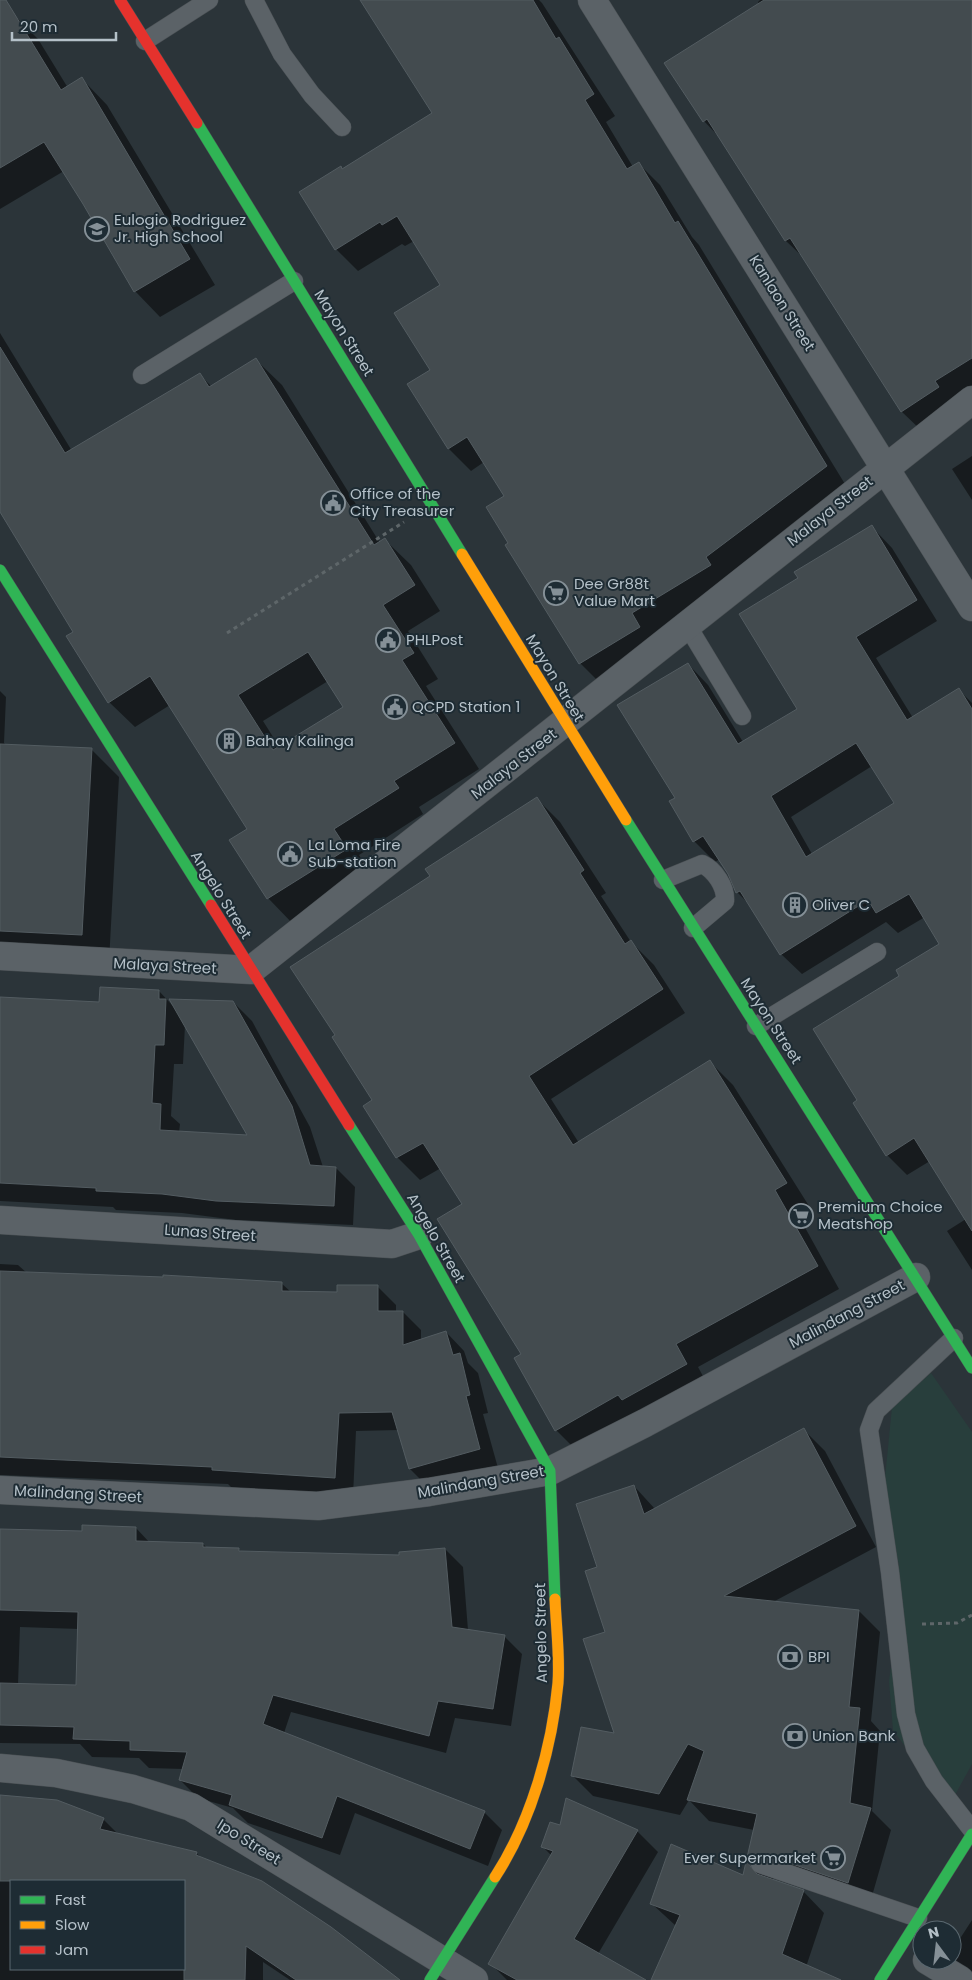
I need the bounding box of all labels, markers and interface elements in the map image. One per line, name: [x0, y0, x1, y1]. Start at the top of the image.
scale bar: [12, 10, 116, 42]
text: 20 m: [20, 16, 58, 37]
place label: Eulogio Rodriguez Jr. High School: [114, 209, 246, 247]
school or university icon: Eulogio Rodriguez Jr. High School: [84, 216, 110, 242]
street label: Kanlaon Street: [744, 251, 820, 355]
street label: Mayon Street: [309, 285, 379, 380]
street label: Malaya Street: [782, 471, 877, 551]
place label: Office of the City Treasurer: [350, 483, 455, 521]
public building icon: Office of the City Treasurer: [320, 490, 346, 516]
place label: Dee Gr88t Value Mart: [574, 573, 655, 611]
supermarket icon: Dee Gr88t Value Mart: [543, 580, 569, 606]
public building icon: PHLPost: [375, 627, 401, 653]
place label: PHLPost: [406, 629, 463, 650]
street label: Mayon Street: [521, 630, 590, 725]
public building icon: QCPD Station 1: [382, 694, 408, 720]
place label: QCPD Station 1: [412, 696, 520, 717]
street label: Malaya Street: [466, 724, 561, 804]
building icon: Bahay Kalinga: [216, 728, 242, 754]
place label: Bahay Kalinga: [246, 730, 354, 751]
place label: La Loma Fire Sub-station: [308, 834, 400, 872]
public building icon: La Loma Fire Sub-station: [277, 841, 303, 867]
street label: Angelo Street: [186, 847, 257, 943]
building icon: Oliver C: [782, 892, 808, 918]
place label: Oliver C: [812, 894, 870, 915]
street label: Malaya Street: [113, 952, 217, 979]
street label: Mayon Street: [736, 974, 807, 1068]
street label: Angelo Street: [402, 1189, 471, 1286]
place label: Premium Choice Meatshop: [818, 1196, 943, 1234]
supermarket icon: Premium Choice Meatshop: [788, 1203, 814, 1229]
street label: Lunas Street: [164, 1219, 256, 1246]
street label: Malindang Street: [785, 1274, 908, 1353]
street label: Malindang Street: [416, 1460, 546, 1503]
street label: Malindang Street: [14, 1480, 142, 1507]
street label: Angelo Street: [529, 1583, 552, 1683]
bank icon: BPI: [777, 1644, 803, 1670]
place label: BPI: [808, 1646, 830, 1667]
bank icon: Union Bank: [782, 1723, 808, 1749]
place label: Union Bank: [812, 1725, 896, 1746]
street label: Ipo Street: [213, 1814, 285, 1869]
supermarket icon: Ever Supermarket: [820, 1845, 846, 1871]
place label: Ever Supermarket: [684, 1847, 816, 1868]
legend: [10, 1880, 185, 1970]
text: Fast: [55, 1889, 86, 1910]
text: Slow: [55, 1914, 90, 1935]
north arrow: [912, 1920, 962, 1970]
text: N: [926, 1921, 941, 1943]
text: Jam: [55, 1939, 89, 1960]

